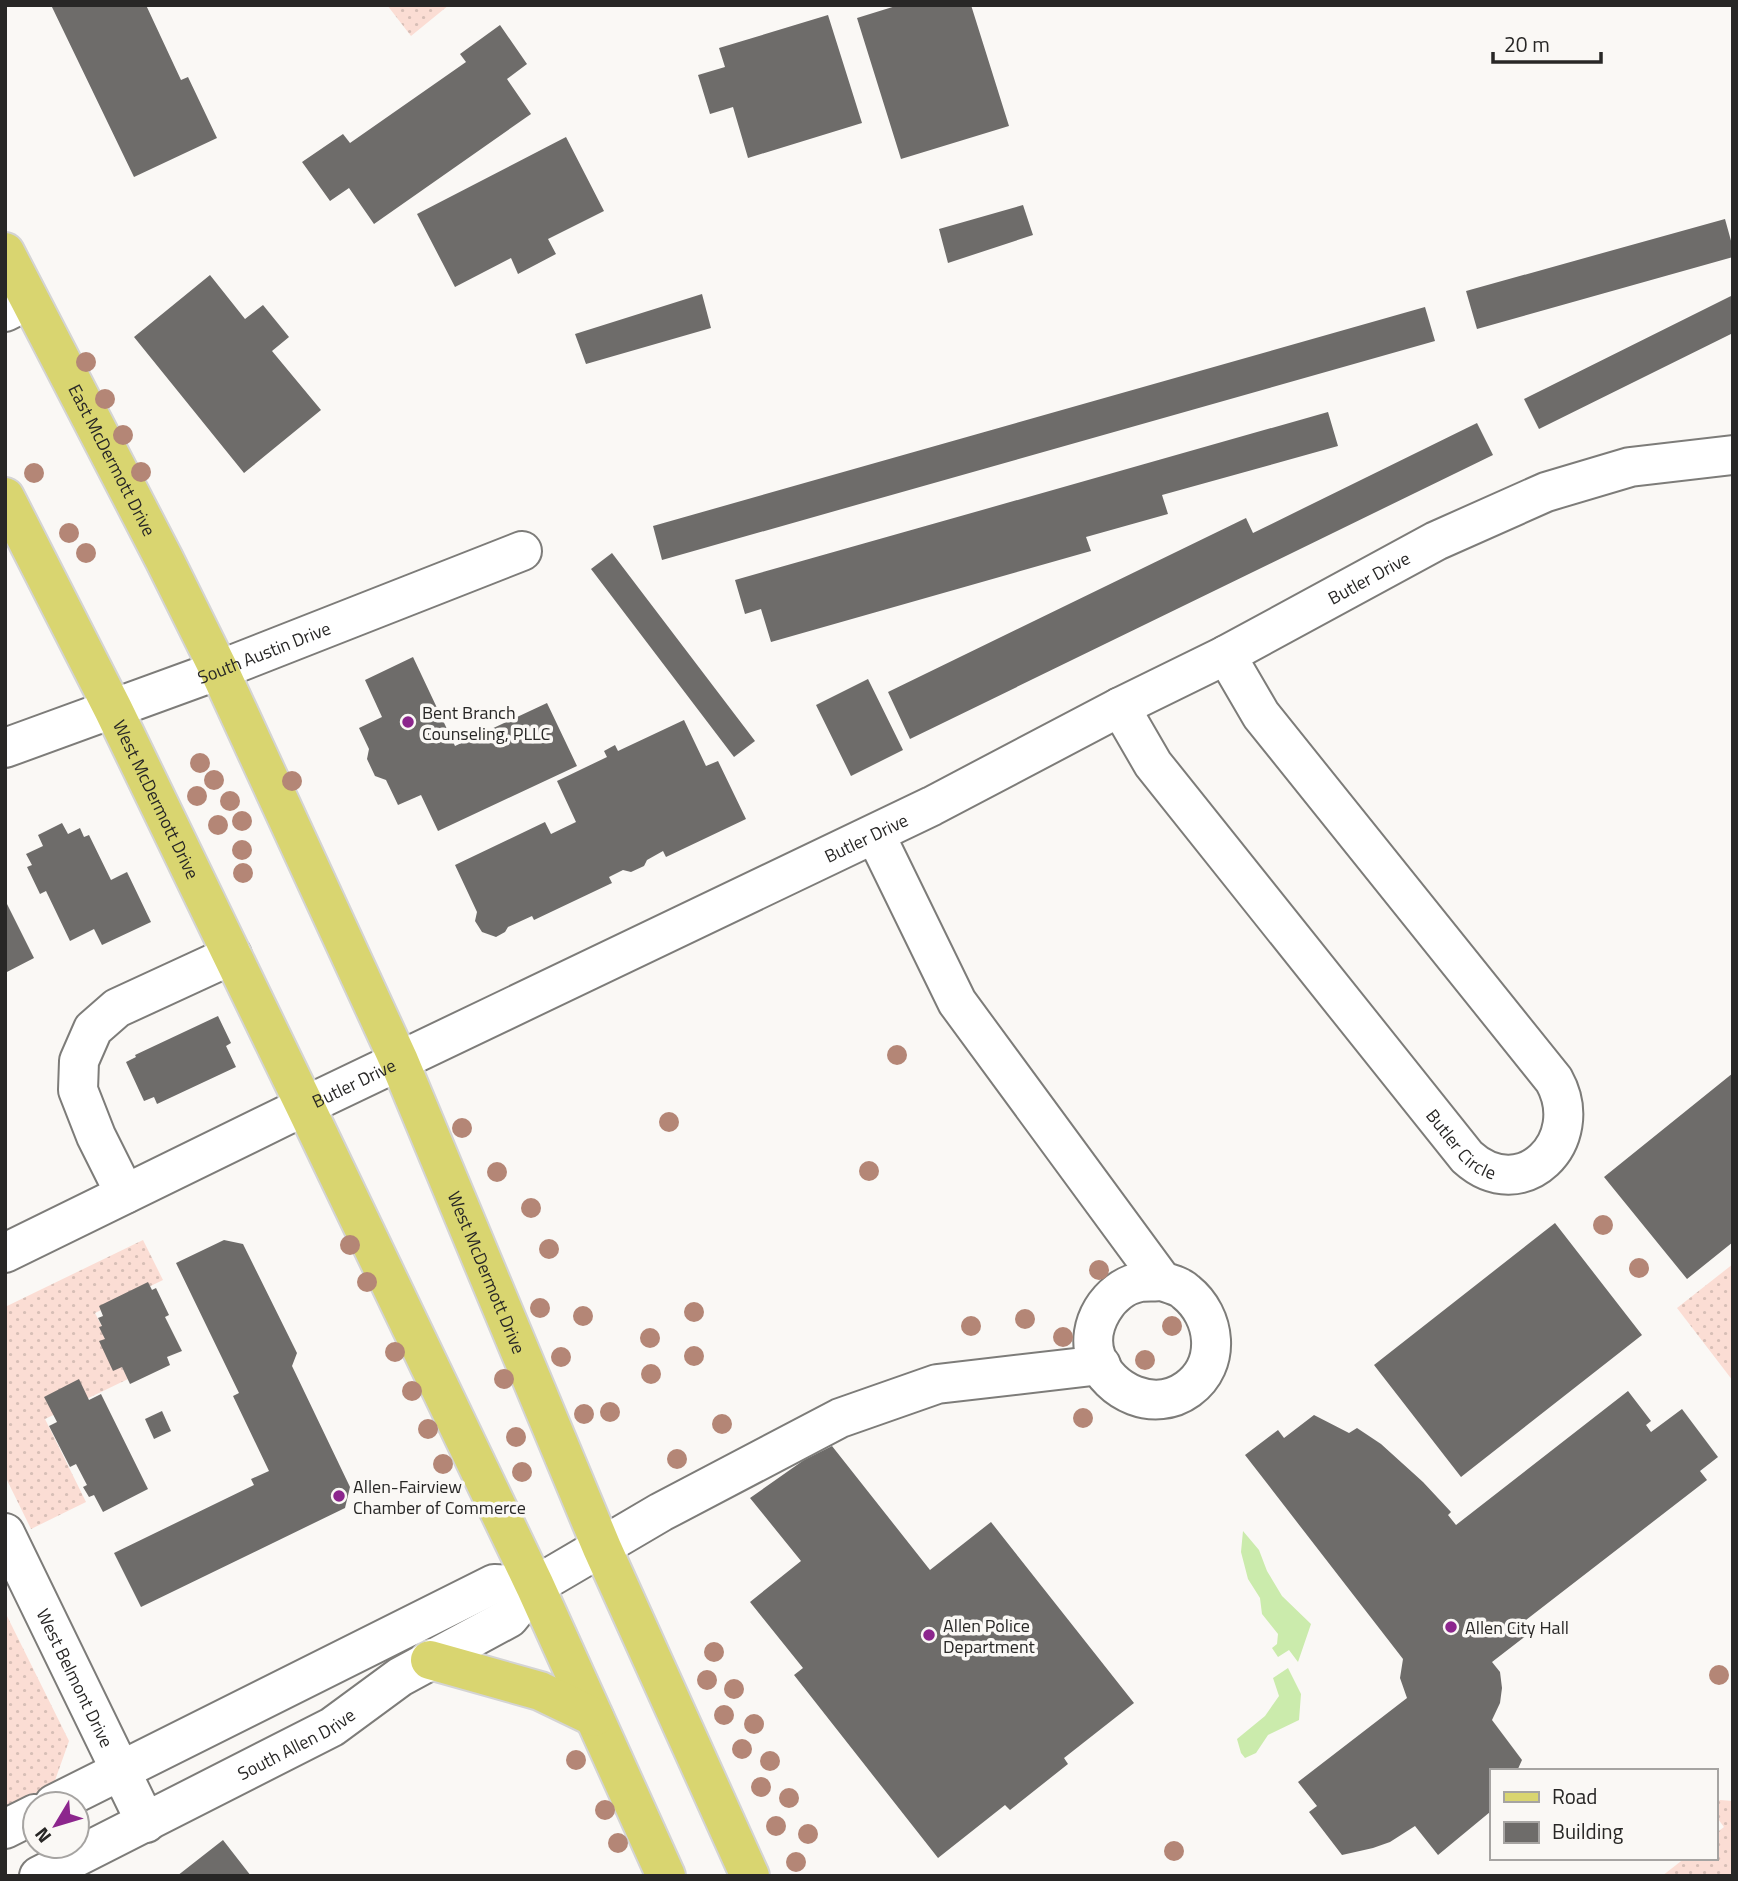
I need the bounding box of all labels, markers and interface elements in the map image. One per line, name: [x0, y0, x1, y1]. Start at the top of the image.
scale bar: [1493, 21, 1602, 65]
text: 20 m: [1504, 28, 1550, 60]
street label: East McDermott Drive: [62, 379, 163, 541]
street label: Butler Drive: [1323, 544, 1415, 611]
street label: South Austin Drive: [194, 614, 334, 690]
place label: Bent Branch Counseling, PLLC: [422, 699, 550, 747]
marker: Bent Branch Counseling, PLLC: [400, 714, 416, 730]
street label: West McDermott Drive: [107, 715, 207, 883]
street label: Butler Drive: [820, 806, 912, 869]
street label: Butler Drive: [307, 1051, 400, 1114]
street label: Butler Circle: [1420, 1103, 1500, 1186]
street label: West McDermott Drive: [441, 1187, 533, 1358]
place label: Allen-Fairview Chamber of Commerce: [353, 1473, 526, 1521]
marker: Allen-Fairview Chamber of Commerce: [331, 1488, 347, 1504]
street label: West Belmont Drive: [30, 1604, 121, 1752]
place label: Allen Police Department: [943, 1612, 1035, 1660]
place label: Allen City Hall: [1465, 1614, 1569, 1641]
marker: Allen City Hall: [1443, 1619, 1459, 1635]
marker: Allen Police Department: [921, 1627, 937, 1643]
street label: South Allen Drive: [233, 1701, 360, 1787]
legend: [1490, 1769, 1717, 1860]
text: Road: [1552, 1780, 1597, 1812]
north arrow: [21, 1790, 91, 1860]
text: Building: [1552, 1815, 1624, 1847]
text: N: [27, 1822, 58, 1850]

